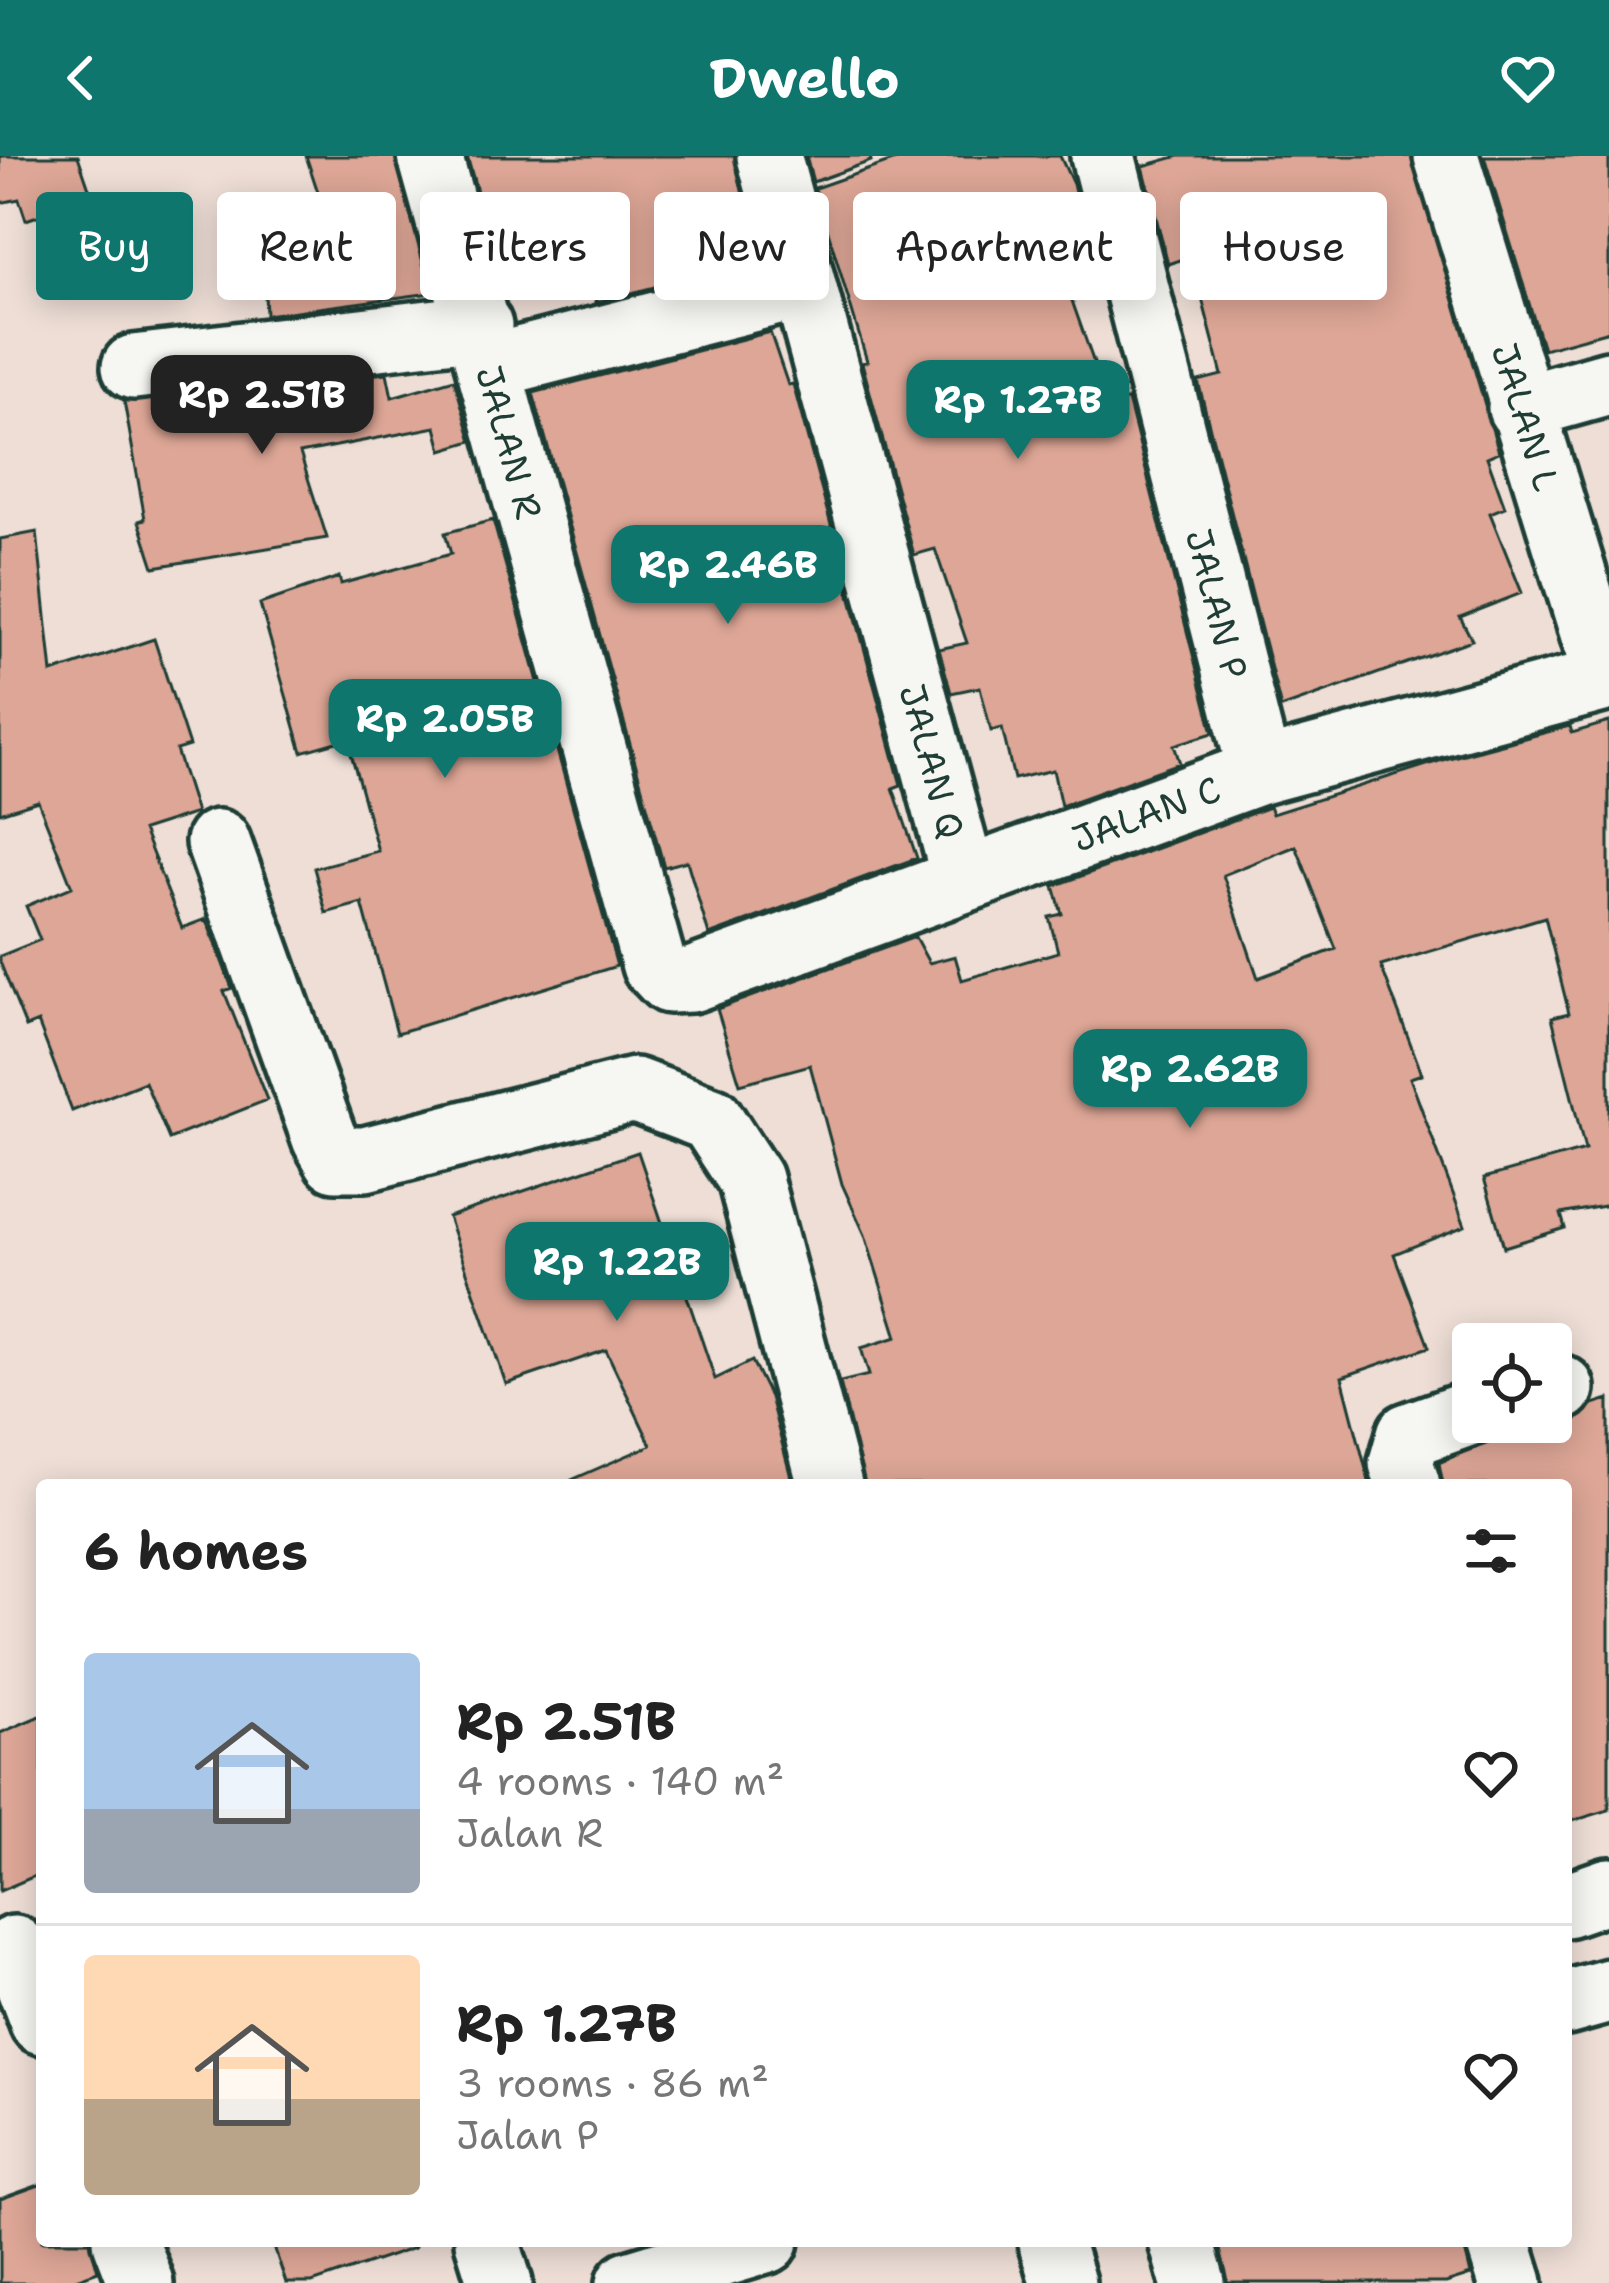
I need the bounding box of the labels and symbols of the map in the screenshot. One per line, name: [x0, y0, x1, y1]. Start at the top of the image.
street label: JALAN L: [1480, 337, 1571, 497]
pin: Rp 2.51B: [138, 355, 386, 457]
street label: JALAN R: [464, 360, 553, 525]
pin: Rp 1.27B: [894, 360, 1142, 462]
street label: JALAN P: [1174, 524, 1259, 684]
pin: Rp 2.46B: [604, 525, 852, 627]
pin: Rp 2.05B: [321, 679, 569, 781]
street label: JALAN Q: [888, 679, 976, 844]
street label: JALAN C: [1065, 765, 1227, 864]
pin: Rp 2.62B: [1066, 1029, 1314, 1131]
pin: Rp 1.22B: [493, 1222, 741, 1324]

